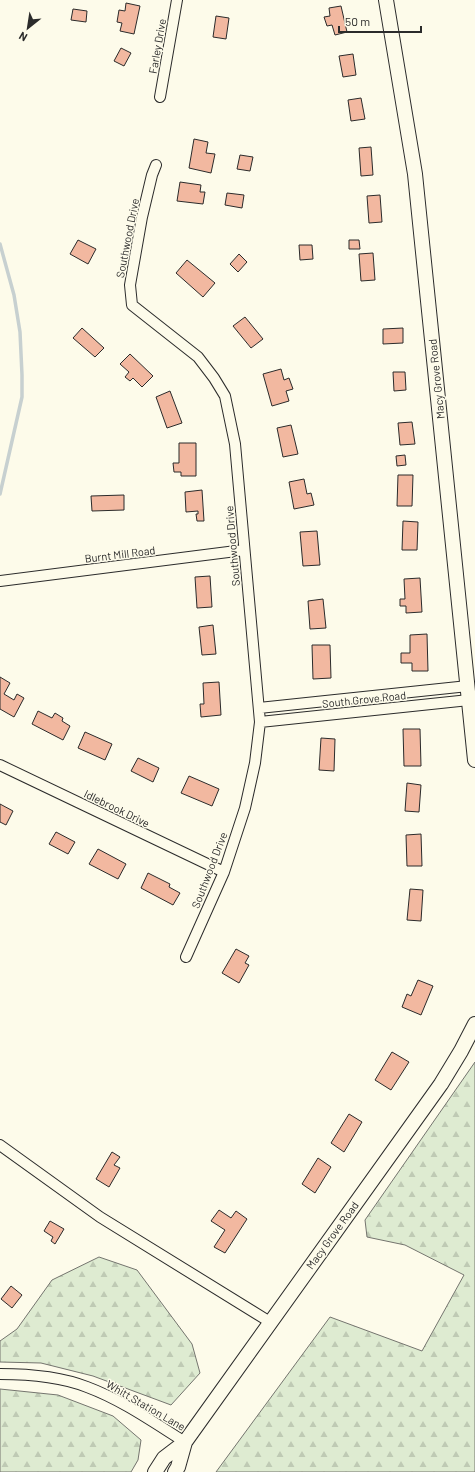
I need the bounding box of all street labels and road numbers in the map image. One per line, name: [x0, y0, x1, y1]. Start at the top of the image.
street label: Farley Drive: [146, 17, 168, 74]
street label: Southwood Drive: [113, 197, 141, 279]
street label: Macy Grove Road: [425, 338, 447, 420]
street label: Southwood Drive: [222, 505, 242, 587]
street label: Burnt Mill Road: [84, 543, 156, 565]
street label: South Grove Road: [321, 688, 407, 710]
street label: Idlebrook Drive: [82, 787, 152, 830]
street label: Southwood Drive: [188, 830, 230, 910]
street label: Macy Grove Road: [303, 1199, 361, 1271]
street label: Whitt Station Lane: [104, 1377, 188, 1433]

